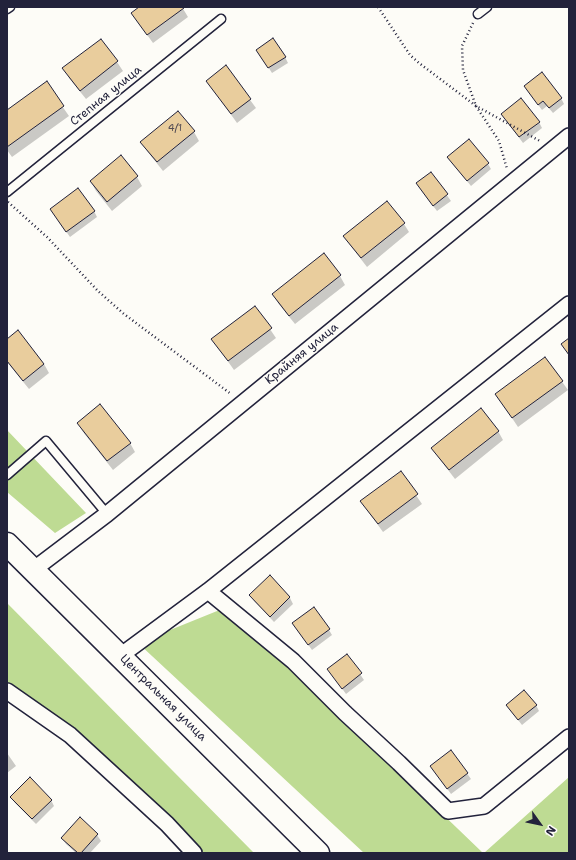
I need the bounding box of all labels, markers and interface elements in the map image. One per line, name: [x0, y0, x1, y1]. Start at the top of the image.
street label: Степная улица: [67, 63, 145, 129]
house number: 4/1: [168, 122, 182, 134]
street label: Крайняя улица: [263, 320, 341, 388]
street label: Центральная улица: [117, 652, 209, 744]
north arrow: [520, 804, 560, 844]
text: N: [542, 823, 559, 839]

